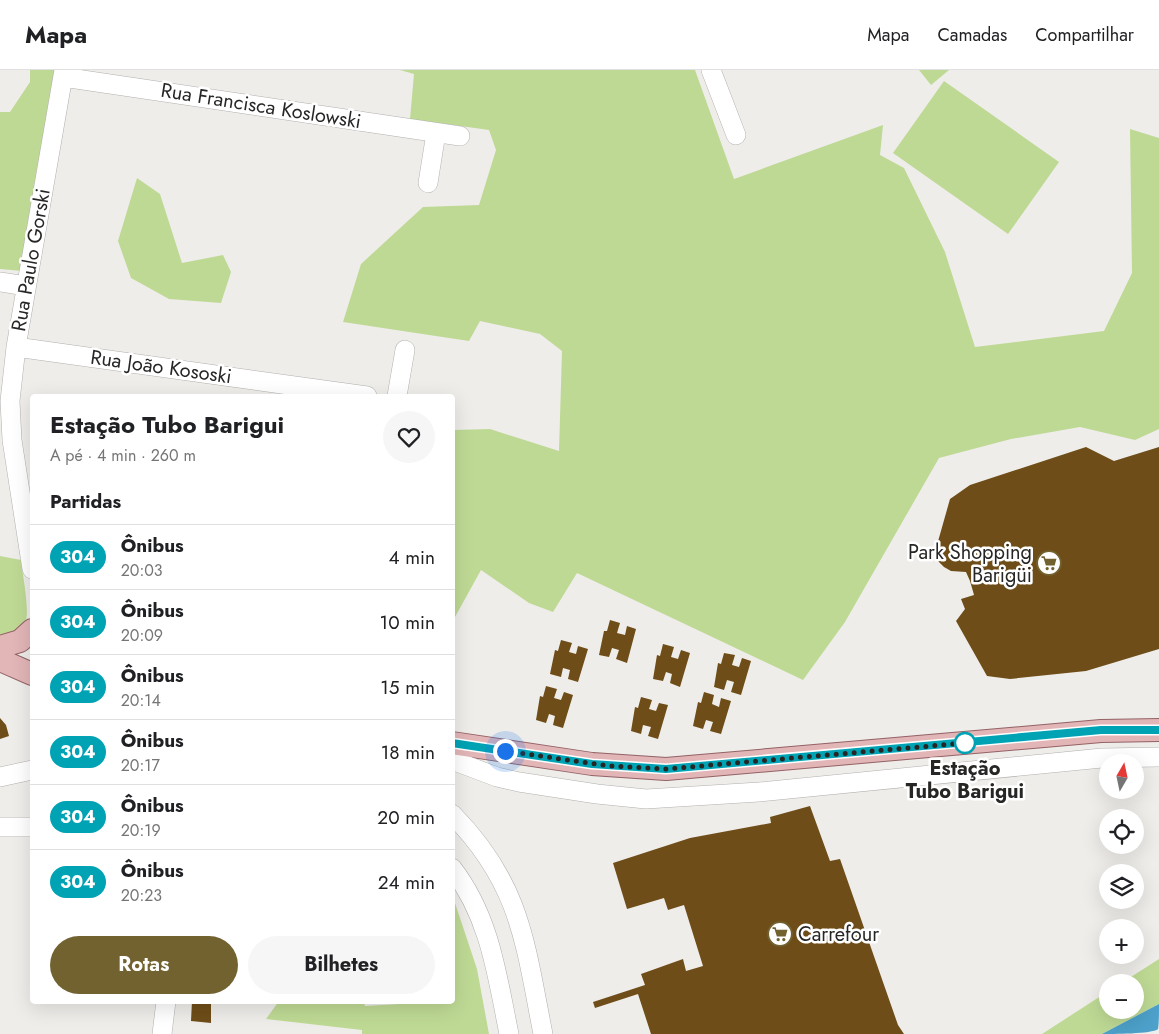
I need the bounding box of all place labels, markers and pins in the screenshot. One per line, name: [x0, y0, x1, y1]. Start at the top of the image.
place label: Park Shopping Barigüi: [908, 538, 1032, 590]
supermarket icon: Park Shopping Barigüi: [1036, 550, 1062, 576]
marker: Estação Tubo Barigui: [954, 732, 976, 754]
place label: Estação Tubo Barigui: [906, 754, 1024, 806]
place label: Carrefour: [798, 920, 879, 949]
supermarket icon: Carrefour: [767, 921, 793, 947]

